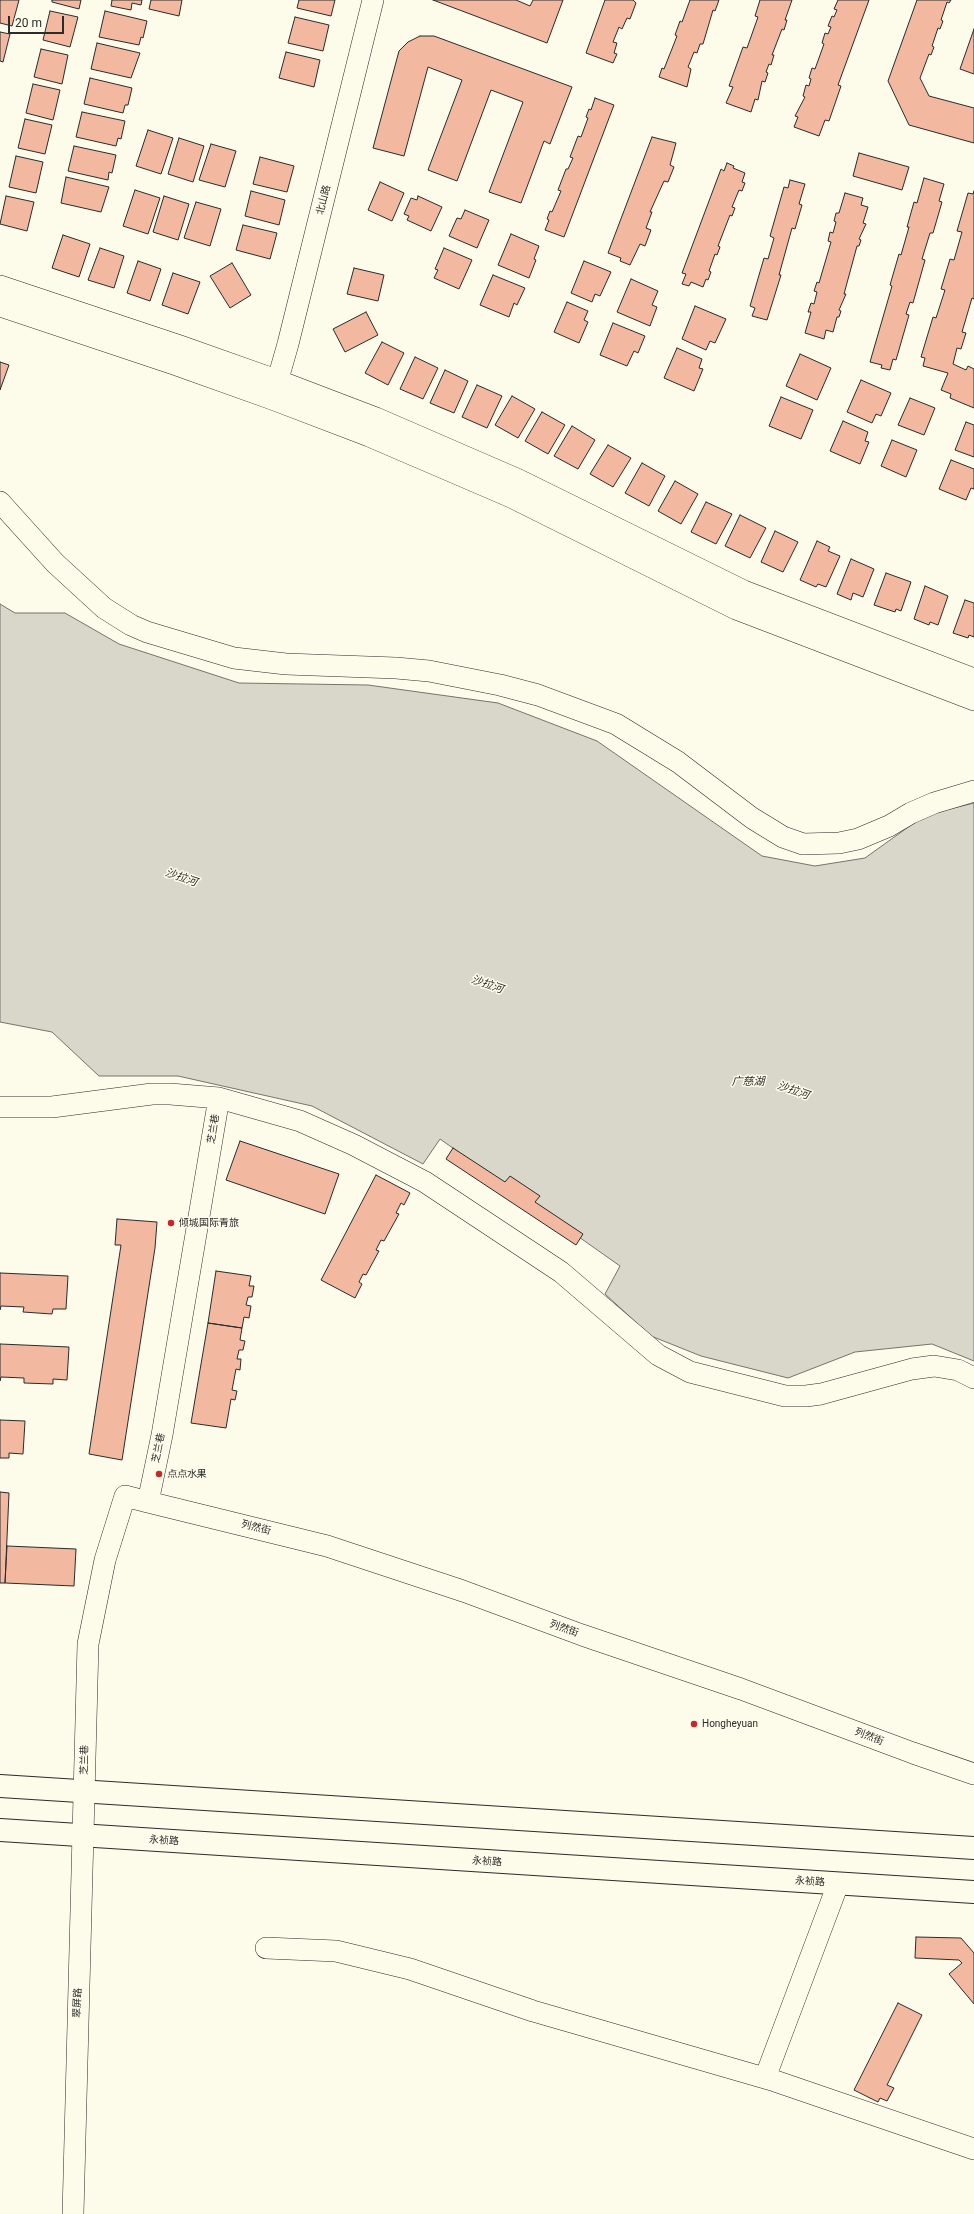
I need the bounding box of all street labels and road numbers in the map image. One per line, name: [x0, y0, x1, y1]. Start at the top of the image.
street label: 北山路: [315, 184, 333, 216]
street label: 芝兰巷: [206, 1113, 222, 1145]
street label: 芝兰巷: [150, 1432, 168, 1464]
street label: 列然街: [240, 1519, 272, 1537]
street label: 列然街: [548, 1618, 580, 1640]
street label: 列然街: [853, 1726, 885, 1748]
street label: 芝兰巷: [79, 1745, 91, 1775]
street label: 永祯路: [149, 1834, 179, 1848]
street label: 永祯路: [472, 1855, 502, 1869]
street label: 永祯路: [795, 1875, 825, 1889]
street label: 翠屏路: [71, 1988, 85, 2018]

